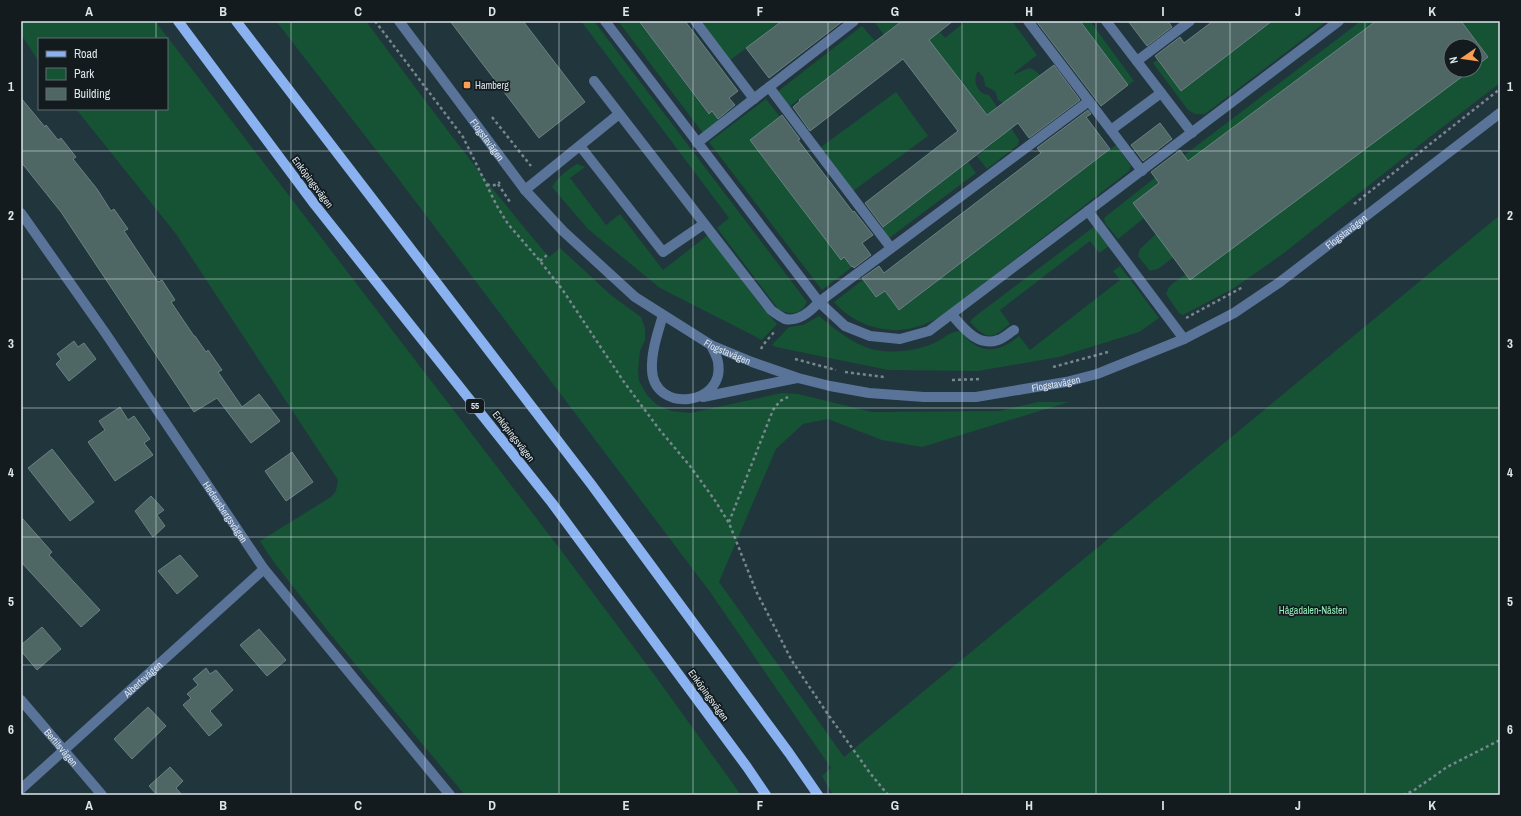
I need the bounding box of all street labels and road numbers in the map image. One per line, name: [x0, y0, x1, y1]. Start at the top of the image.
street label: Flogstavägen: [467, 116, 507, 164]
street label: Enköpingsvägen: [289, 154, 336, 211]
street label: Flogstavägen: [1323, 212, 1370, 252]
street label: Flogstavägen: [701, 336, 752, 368]
street label: Flogstavägen: [1031, 373, 1082, 395]
road number: 55: [466, 399, 484, 413]
street label: Enköpingsvägen: [490, 408, 538, 464]
street label: Hedensbergsvägen: [200, 479, 250, 545]
street label: Albertsvägen: [120, 658, 165, 701]
street label: Enköpingsvägen: [685, 667, 732, 724]
street label: Bertilsvägen: [41, 726, 81, 769]

